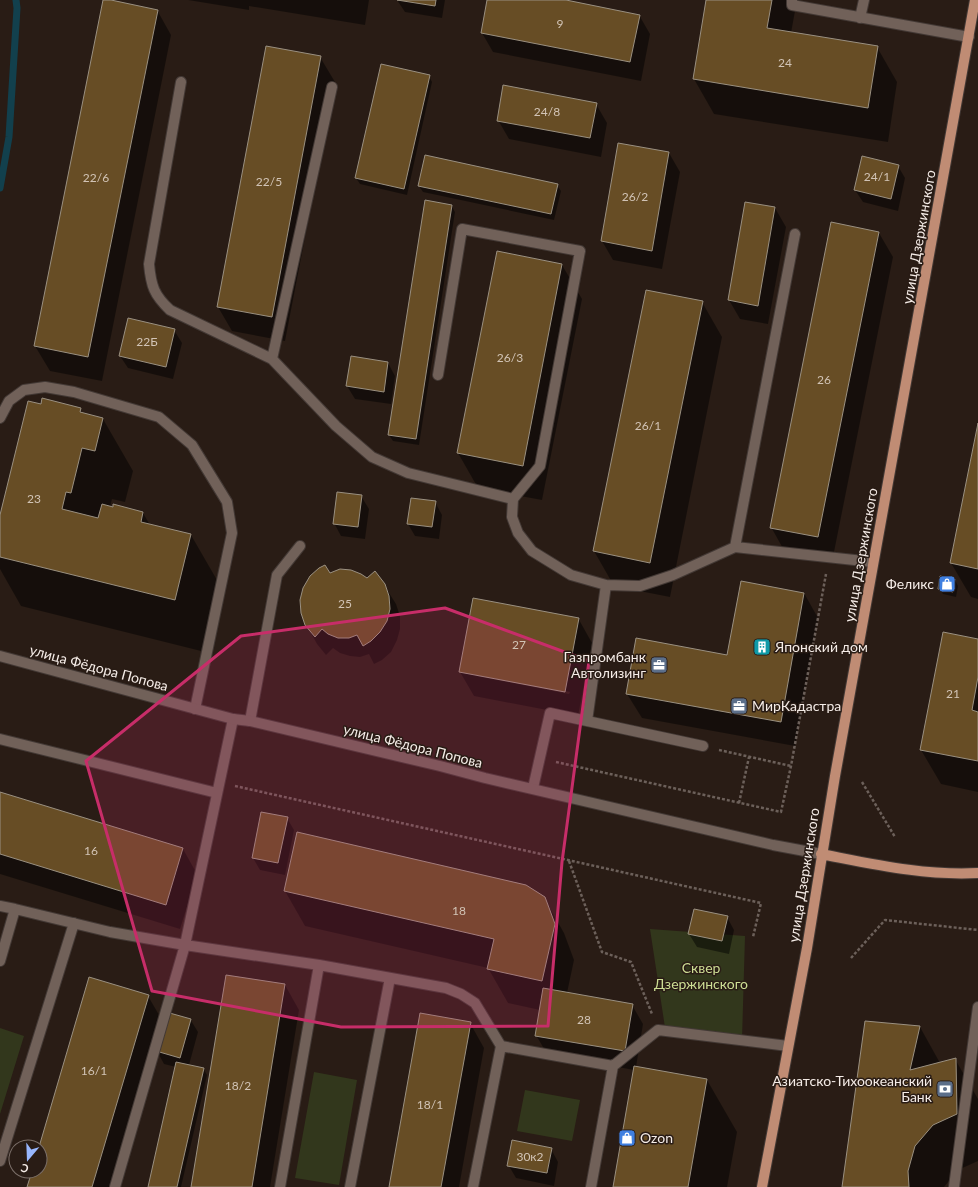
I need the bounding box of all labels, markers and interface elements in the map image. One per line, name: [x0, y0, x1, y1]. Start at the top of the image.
house number: 9: [557, 16, 564, 31]
house number: 24: [778, 55, 792, 70]
house number: 24/8: [534, 104, 560, 119]
street label: улица Дзержинского: [898, 168, 939, 305]
house number: 24/1: [864, 169, 890, 184]
house number: 22/6: [83, 170, 109, 185]
house number: 22/5: [256, 174, 282, 189]
house number: 26/2: [622, 189, 648, 204]
house number: 22Б: [136, 334, 158, 349]
house number: 26/3: [497, 350, 523, 365]
house number: 26: [817, 372, 831, 387]
house number: 26/1: [635, 418, 661, 433]
street label: улица Дзержинского: [840, 486, 881, 623]
house number: 23: [27, 491, 41, 506]
shop icon: Феликс: [937, 574, 957, 594]
place label: Феликс: [886, 575, 934, 592]
house number: 25: [338, 596, 352, 611]
house number: 27: [512, 637, 526, 652]
building icon: Японский дом: [752, 637, 772, 657]
place label: Японский дом: [774, 638, 868, 655]
street label: улица Фёдора Попова: [28, 641, 170, 694]
place label: Газпромбанк Автолизинг: [563, 648, 647, 681]
office icon: Газпромбанк Автолизинг: [649, 655, 669, 675]
house number: 21: [946, 686, 960, 701]
office icon: МирКадастра: [729, 696, 749, 716]
place label: МирКадастра: [752, 697, 841, 714]
street label: улица Фёдора Попова: [342, 720, 484, 771]
street label: улица Дзержинского: [784, 806, 823, 943]
house number: 16: [84, 843, 98, 858]
house number: 18: [452, 903, 466, 918]
park label: Сквер Дзержинского: [654, 959, 748, 992]
house number: 28: [577, 1012, 591, 1027]
house number: 16/1: [81, 1063, 107, 1078]
place label: Азиатско-Тихоокеанский Банк: [772, 1072, 933, 1105]
house number: 18/2: [225, 1078, 251, 1093]
bank icon: Азиатско-Тихоокеанский Банк: [935, 1079, 955, 1099]
house number: 18/1: [417, 1097, 443, 1112]
shop icon: Ozon: [617, 1128, 637, 1148]
place label: Ozon: [640, 1129, 673, 1146]
north arrow: [8, 1139, 48, 1179]
house number: 30к2: [516, 1149, 544, 1164]
text: С: [18, 1161, 30, 1176]

